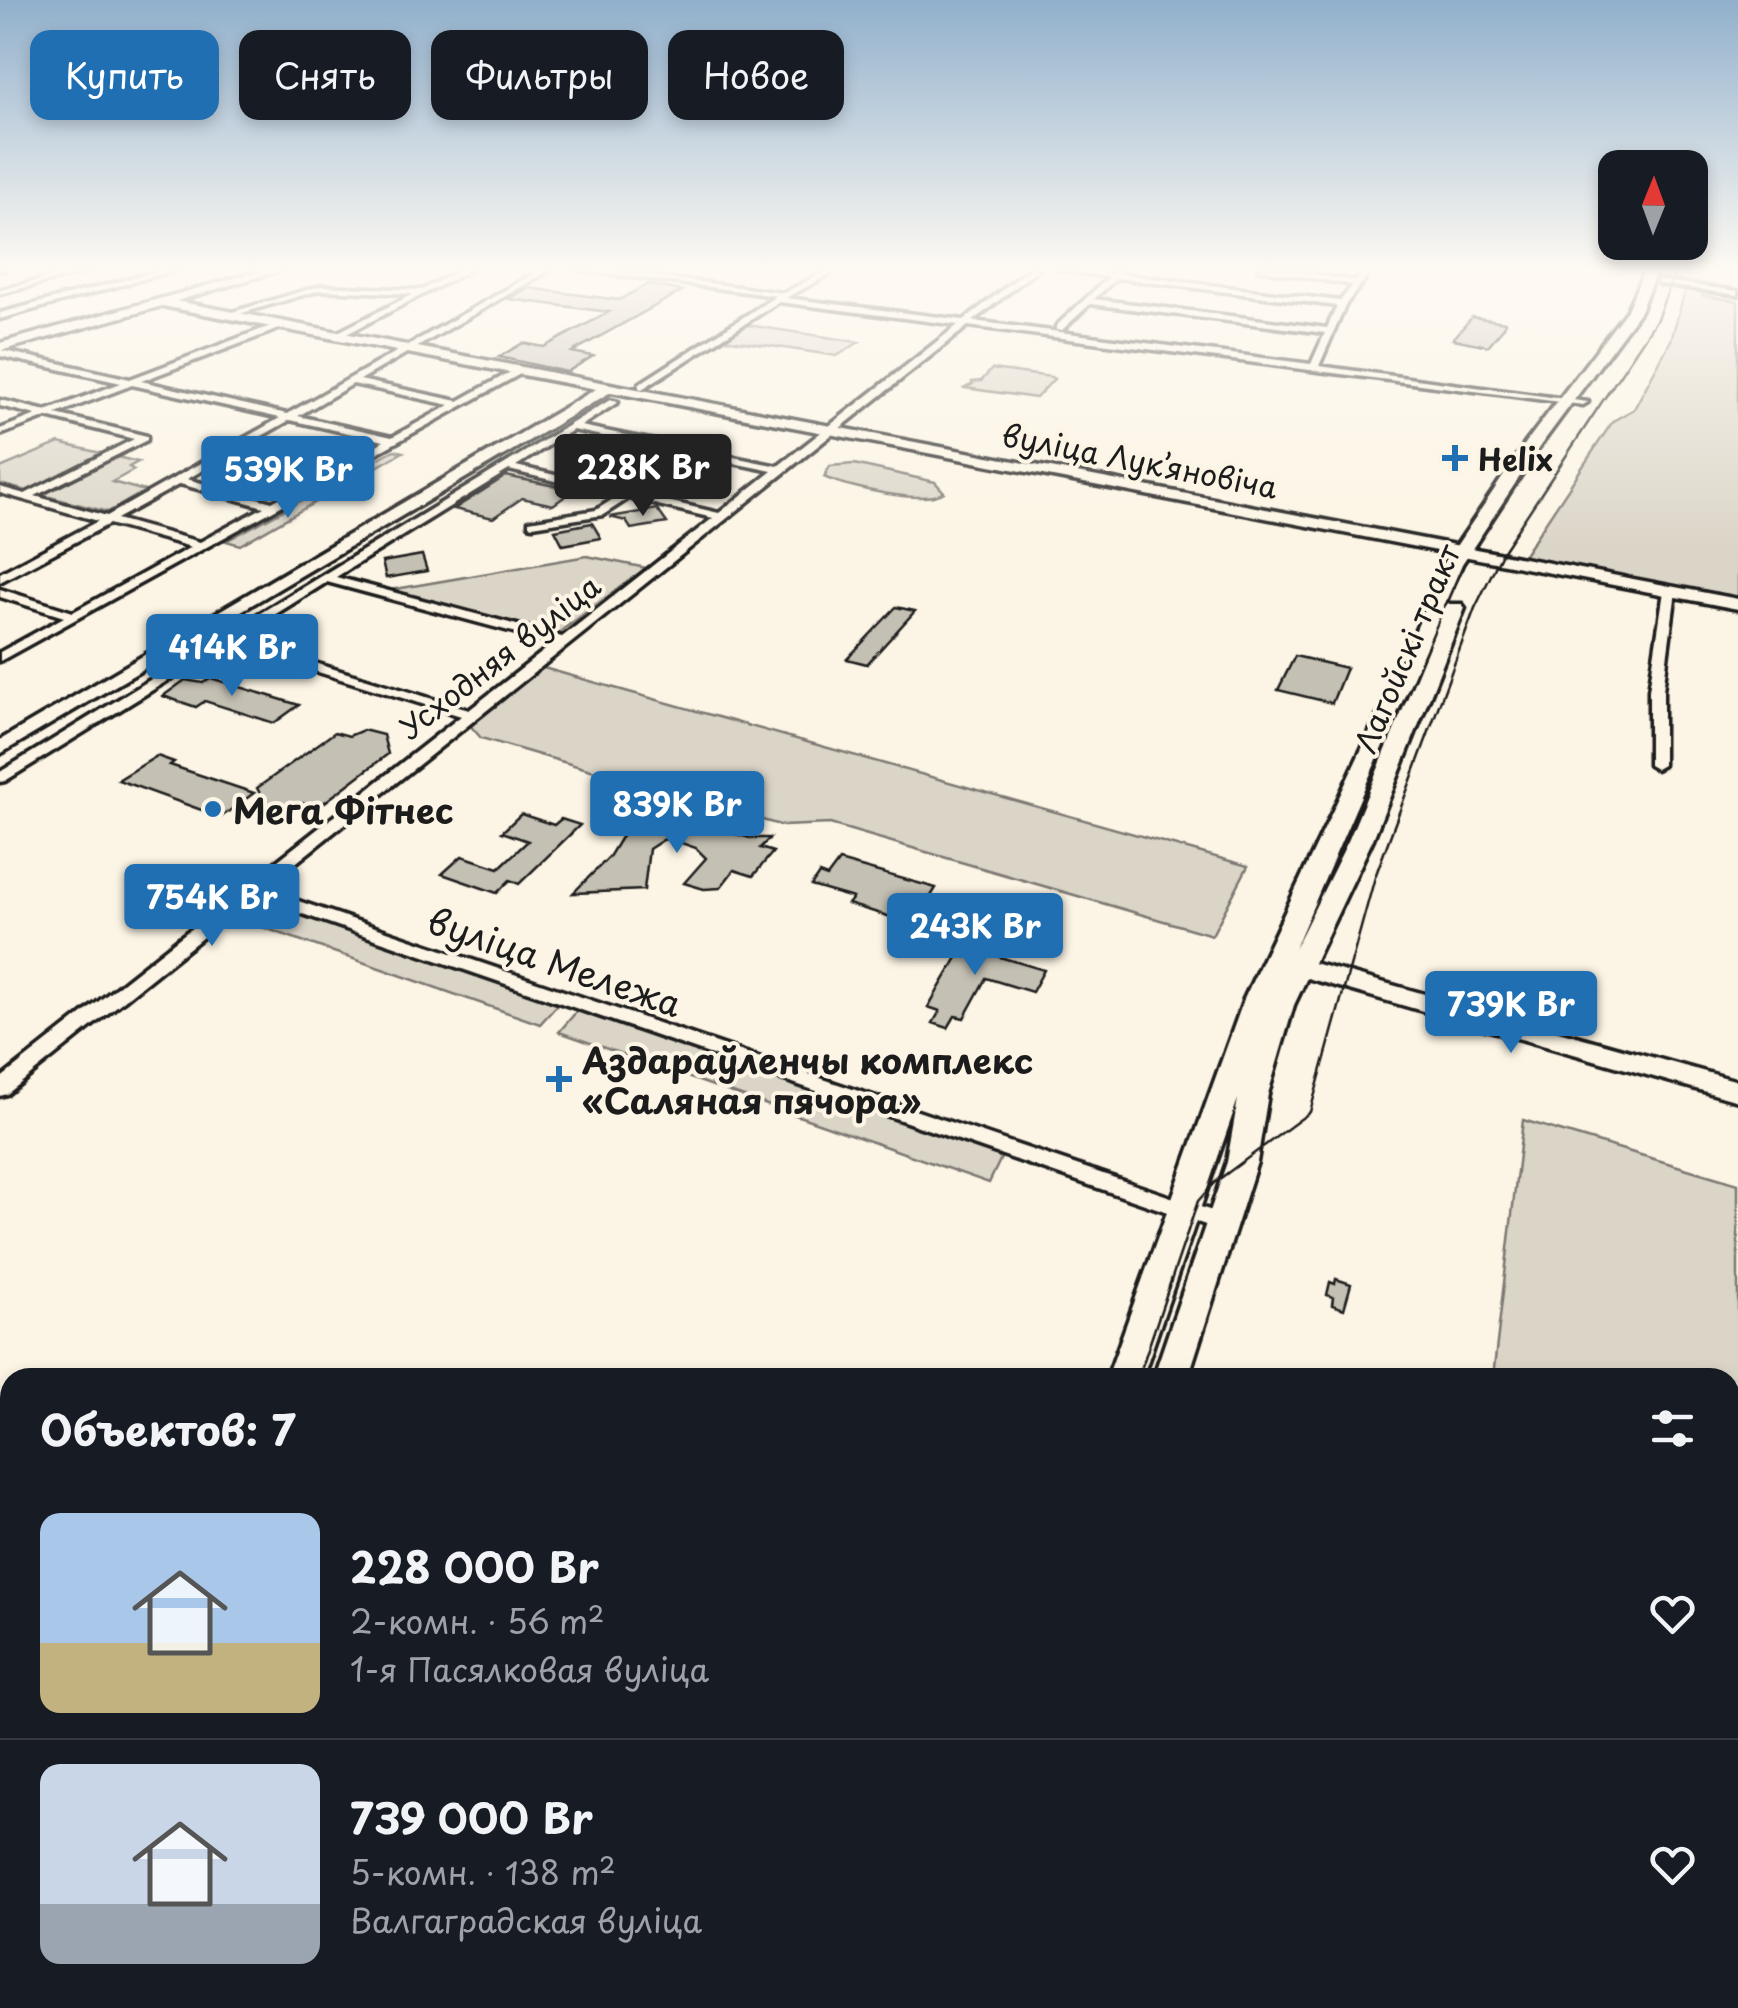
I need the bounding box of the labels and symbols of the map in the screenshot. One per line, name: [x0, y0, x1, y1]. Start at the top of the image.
north arrow: [1598, 150, 1708, 260]
street label: вуліца Лукʼяновіча: [998, 411, 1282, 509]
pin: 228K Br: [551, 434, 735, 519]
pin: 539K Br: [196, 436, 380, 521]
place label: Helix: [1478, 436, 1553, 481]
marker: Helix: [1442, 445, 1468, 471]
street label: Лагойскі тракт: [1342, 536, 1471, 759]
street label: Усходняя вуліца: [389, 563, 610, 749]
pin: 414K Br: [140, 614, 324, 699]
pin: 839K Br: [585, 771, 769, 856]
place label: Мега Фітнес: [233, 783, 454, 836]
marker: Мега Фітнес: [202, 798, 224, 820]
pin: 754K Br: [120, 864, 304, 949]
street label: вуліца Мележа: [421, 893, 690, 1029]
pin: 243K Br: [883, 893, 1067, 978]
pin: 739K Br: [1419, 971, 1603, 1056]
place label: Аздараўленчы комплекс «Саляная пячора»: [581, 1033, 1033, 1126]
marker: Аздараўленчы комплекс «Саляная пячора»: [546, 1066, 572, 1092]

